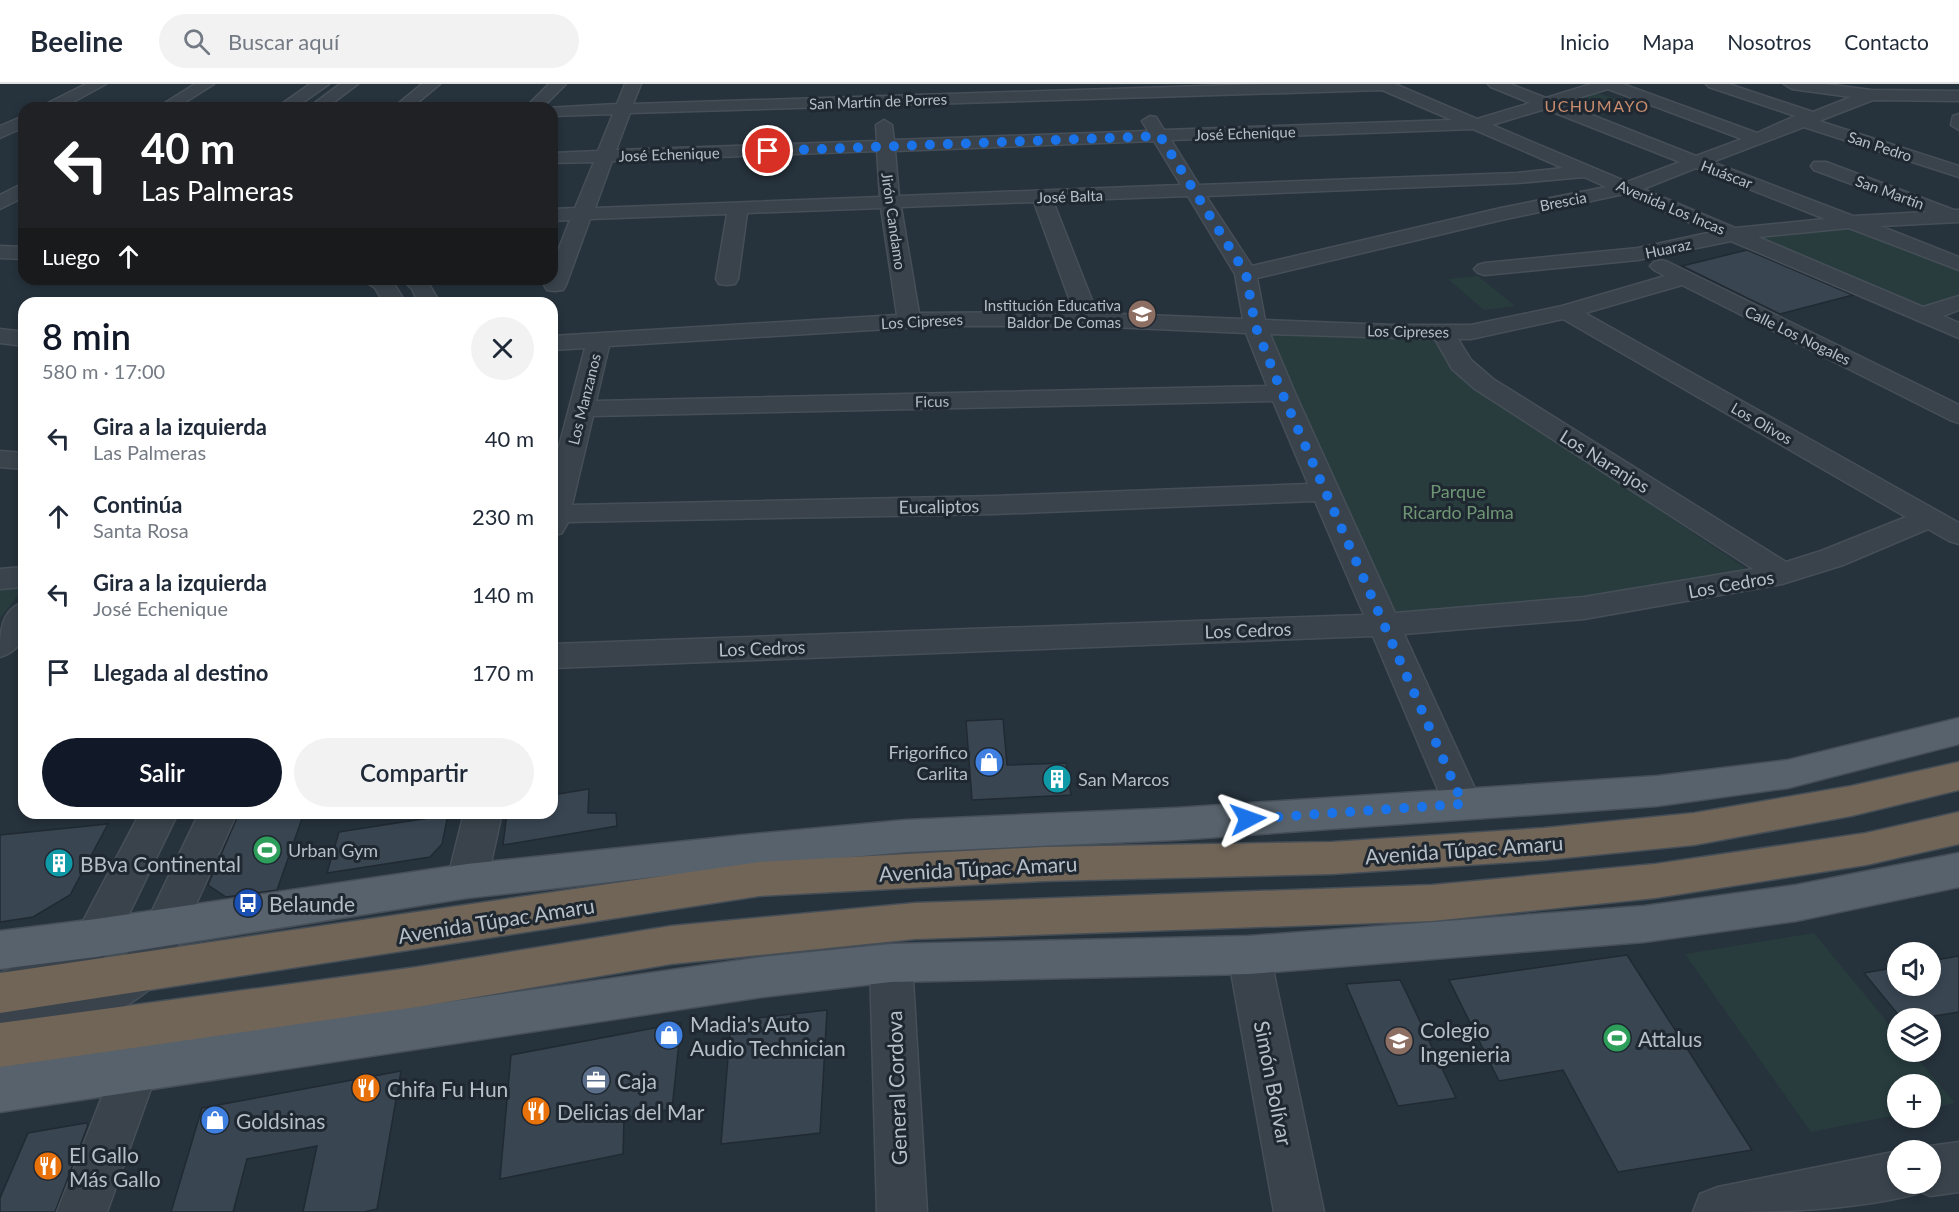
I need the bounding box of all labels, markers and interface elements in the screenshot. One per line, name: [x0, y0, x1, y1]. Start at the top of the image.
search box: [159, 14, 579, 68]
text: Beeline: [30, 24, 123, 58]
icon: search: [180, 25, 213, 58]
text: Buscar aquí: [228, 28, 339, 55]
text: Inicio: [1560, 29, 1609, 54]
text: Mapa: [1642, 29, 1694, 54]
text: Nosotros: [1727, 29, 1811, 54]
text: Contacto: [1844, 29, 1929, 54]
street label: San Martín de Porres: [809, 90, 947, 112]
district label: UCHUMAYO: [1544, 96, 1650, 115]
street label: José Echenique: [1194, 122, 1296, 144]
text: 40 m: [141, 123, 235, 173]
pin: [742, 125, 793, 176]
icon: left: [42, 126, 120, 204]
street label: San Pedro: [1846, 127, 1914, 165]
icon: arrive: [751, 134, 784, 167]
street label: José Echenique: [618, 143, 720, 165]
street label: Huáscar: [1699, 156, 1756, 192]
street label: Jirón Candamo: [878, 171, 910, 271]
street label: San Martín: [1853, 171, 1927, 213]
text: Las Palmeras: [141, 174, 294, 207]
street label: Avenida Los Incas: [1614, 176, 1728, 238]
street label: José Balta: [1037, 186, 1103, 206]
street label: Brescia: [1538, 188, 1588, 214]
street label: Huaraz: [1643, 234, 1693, 262]
icon: ahead: [112, 240, 145, 273]
text: Luego: [42, 243, 100, 270]
place label: Institución Educativa Baldor De Comas: [984, 296, 1121, 331]
school or university icon: Institución Educativa Baldor De Comas: [1126, 298, 1158, 330]
street label: Calle Los Nogales: [1742, 302, 1854, 368]
street label: Los Cipreses: [881, 310, 963, 332]
text: 8 min: [42, 314, 131, 358]
button: close: [471, 317, 534, 380]
street label: Los Cipreses: [1367, 321, 1449, 341]
street label: Los Manzanos: [564, 352, 604, 446]
text: 580 m · 17:00: [42, 359, 165, 383]
street label: Ficus: [915, 392, 949, 410]
street label: Los Olivos: [1728, 398, 1796, 448]
text: Gira a la izquierda: [93, 413, 267, 440]
icon: left: [42, 422, 75, 455]
text: 40 m: [485, 425, 534, 452]
street label: Los Naranjos: [1556, 425, 1654, 497]
text: Las Palmeras: [93, 440, 206, 464]
park label: Parque Ricardo Palma: [1402, 480, 1514, 523]
text: Continúa: [93, 491, 182, 518]
street label: Eucaliptos: [899, 494, 980, 518]
icon: ahead: [42, 500, 75, 533]
text: 230 m: [472, 503, 534, 530]
text: Santa Rosa: [93, 518, 189, 542]
street label: Los Cedros: [1686, 566, 1776, 602]
text: Gira a la izquierda: [93, 569, 267, 596]
icon: left: [42, 578, 75, 611]
text: 140 m: [472, 581, 534, 608]
text: José Echenique: [93, 596, 228, 620]
street label: Los Cedros: [1204, 617, 1292, 643]
street label: Los Cedros: [718, 635, 806, 661]
icon: arrive: [42, 656, 75, 689]
text: Llegada al destino: [93, 659, 269, 686]
text: 170 m: [472, 659, 534, 686]
button: Salir: [42, 738, 282, 807]
button: Compartir: [294, 738, 534, 807]
place label: Frigorifico Carlita: [888, 741, 968, 784]
shop icon: Frigorifico Carlita: [973, 746, 1005, 778]
building icon: San Marcos: [1041, 763, 1073, 795]
place label: San Marcos: [1078, 768, 1169, 790]
position arrow: [1216, 787, 1280, 851]
street label: Avenida Túpac Amaru: [1364, 830, 1564, 868]
sports icon: Urban Gym: [251, 834, 283, 866]
place label: Urban Gym: [288, 839, 378, 861]
building icon: BBva Continental: [43, 847, 75, 879]
street label: Avenida Túpac Amaru: [878, 850, 1078, 886]
place label: BBva Continental: [80, 851, 241, 876]
bus stop icon: Belaunde: [232, 887, 264, 919]
place label: Belaunde: [269, 891, 355, 916]
street label: Avenida Túpac Amaru: [396, 892, 596, 948]
map controls: [1887, 942, 1941, 1194]
button: sound: [1887, 942, 1941, 996]
button: layers: [1887, 1008, 1941, 1062]
street label: General Cordova: [881, 1010, 911, 1166]
place label: Madia's Auto Audio Technician: [690, 1011, 846, 1060]
place label: Colegio Ingenieria: [1420, 1017, 1510, 1066]
street label: Simón Bolívar: [1250, 1018, 1298, 1148]
shop icon: Madia's Auto Audio Technician: [653, 1019, 685, 1051]
sports icon: Attalus: [1601, 1022, 1633, 1054]
school or university icon: Colegio Ingenieria: [1383, 1025, 1415, 1057]
place label: Attalus: [1638, 1026, 1702, 1051]
office icon: Caja: [580, 1064, 612, 1096]
place label: Caja: [617, 1068, 657, 1093]
restaurant icon: Chifa Fu Hun: [350, 1072, 382, 1104]
button: +: [1887, 1074, 1941, 1128]
place label: Chifa Fu Hun: [387, 1076, 508, 1101]
restaurant icon: Delicias del Mar: [520, 1095, 552, 1127]
place label: Delicias del Mar: [557, 1099, 705, 1124]
shop icon: Goldsinas: [199, 1104, 231, 1136]
place label: Goldsinas: [236, 1108, 325, 1133]
button: −: [1887, 1140, 1941, 1194]
place label: El Gallo Más Gallo: [69, 1142, 161, 1191]
restaurant icon: El Gallo Más Gallo: [32, 1150, 64, 1182]

